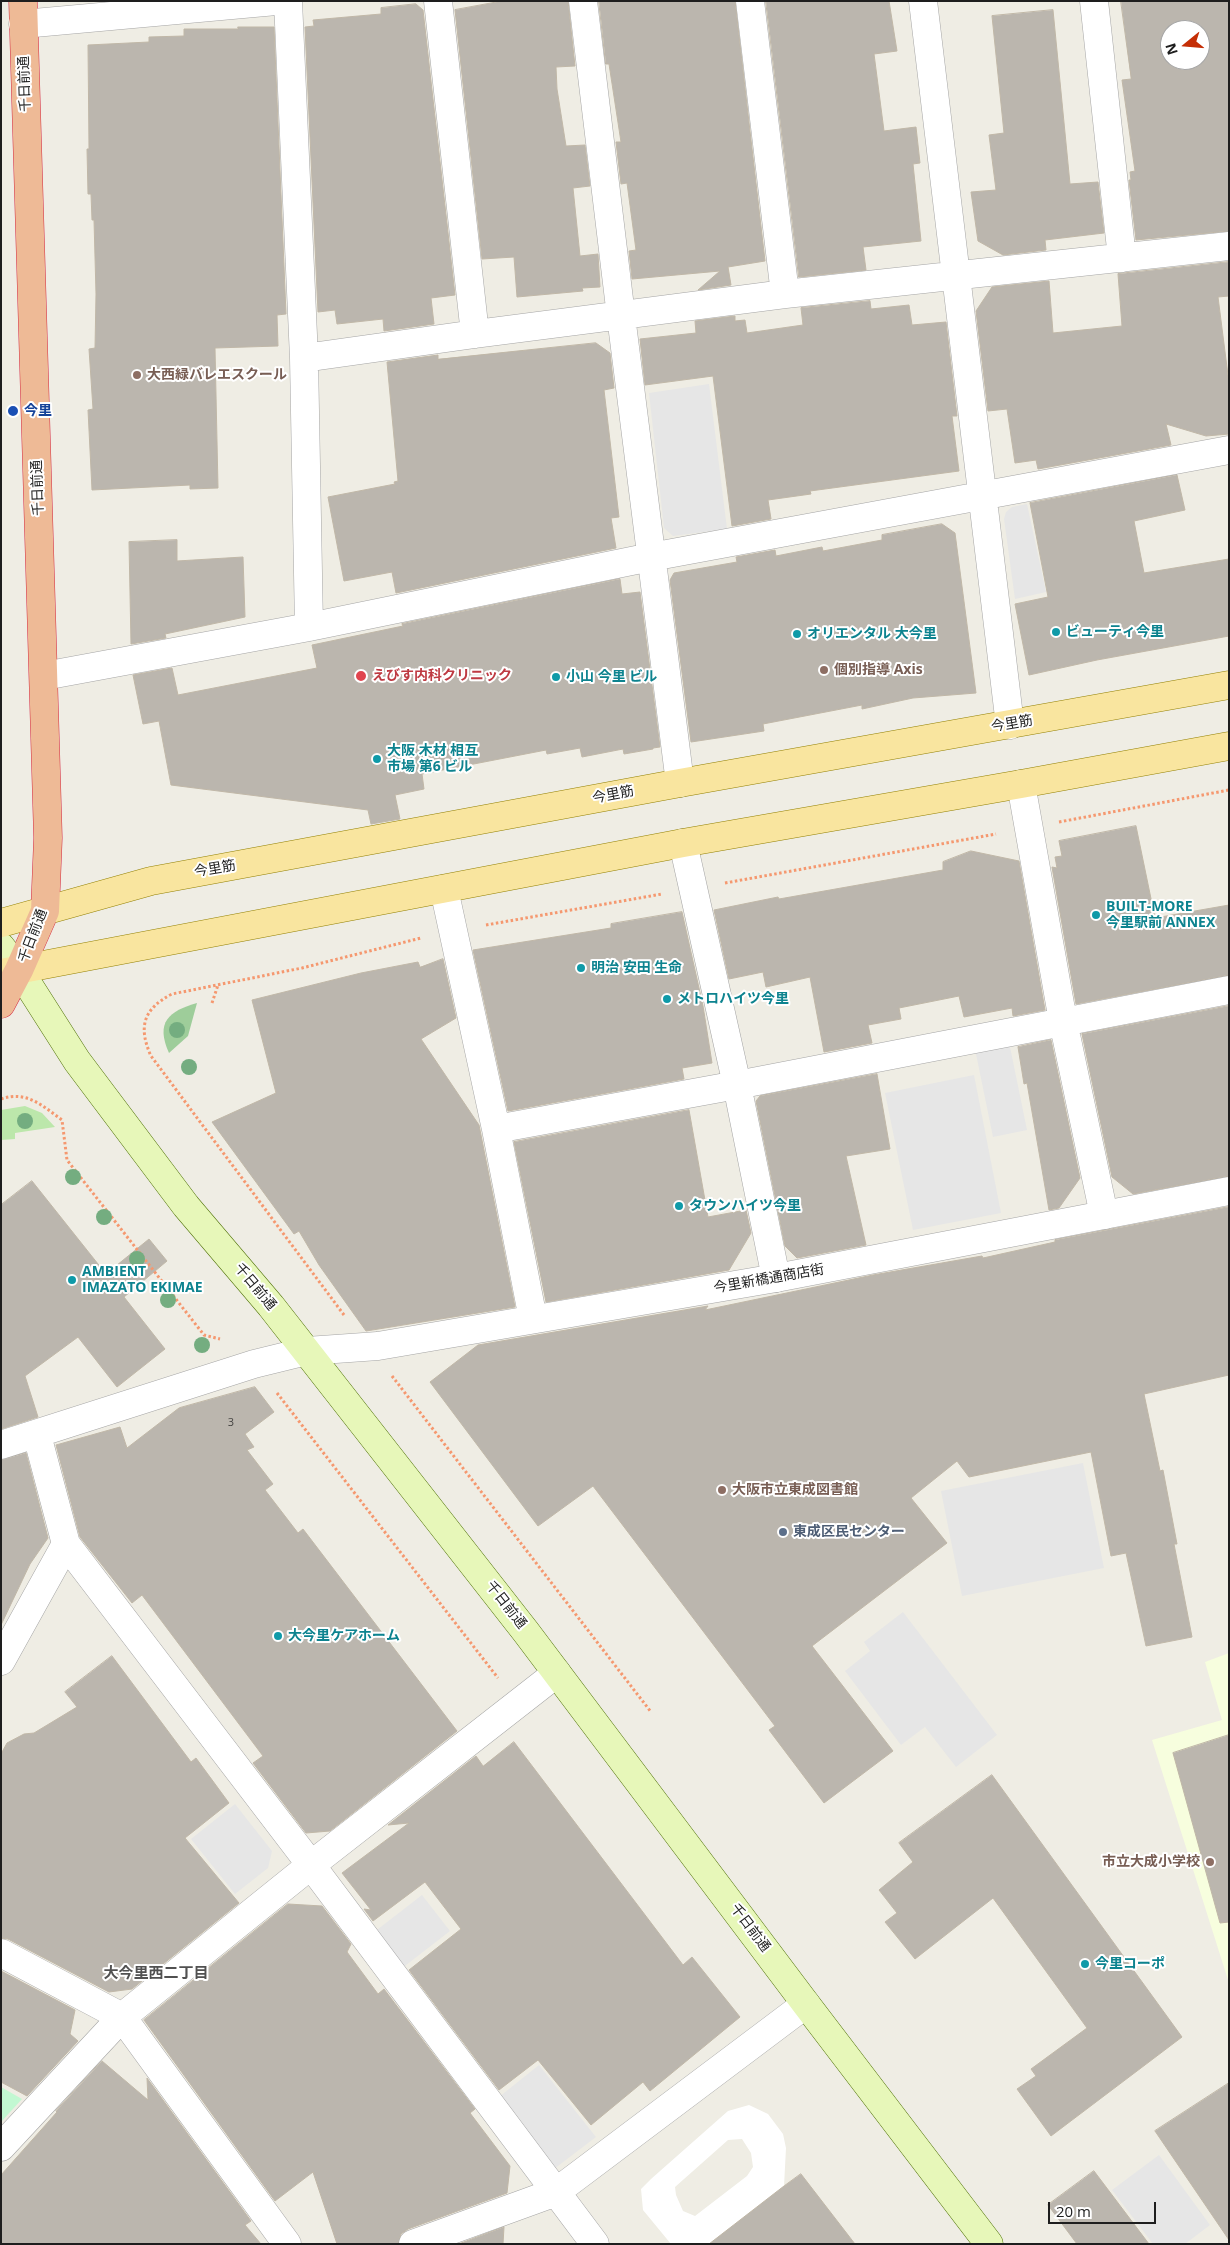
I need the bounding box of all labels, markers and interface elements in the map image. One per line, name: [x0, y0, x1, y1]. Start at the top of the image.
north arrow: [1160, 20, 1210, 70]
text: N: [1160, 41, 1182, 57]
street label: 千日前通: [16, 56, 34, 112]
place label: 大西緑バレエスクール: [147, 367, 287, 383]
marker: 大西緑バレエスクール: [131, 369, 143, 381]
place label: 今里: [24, 403, 52, 419]
marker: 今里: [6, 404, 20, 418]
street label: 千日前通: [29, 460, 47, 516]
place label: ビューティ今里: [1066, 624, 1164, 640]
place label: オリエンタル 大今里: [807, 626, 937, 642]
marker: ビューティ今里: [1050, 626, 1062, 638]
marker: オリエンタル 大今里: [791, 628, 803, 640]
place label: 個別指導 Axis: [834, 662, 923, 678]
marker: 個別指導 Axis: [818, 664, 830, 676]
place label: えびす内科クリニック: [372, 668, 512, 684]
marker: えびす内科クリニック: [354, 669, 368, 683]
place label: 小山 今里 ビル: [566, 669, 657, 685]
marker: 小山 今里 ビル: [550, 671, 562, 683]
street label: 今里筋: [990, 712, 1034, 736]
place label: 大阪 木材 相互 市場 第6 ビル: [387, 743, 478, 776]
marker: 大阪 木材 相互 市場 第6 ビル: [371, 753, 383, 765]
street label: 今里筋: [591, 783, 635, 807]
street label: 今里筋: [193, 857, 237, 881]
place label: BUILT-MORE 今里駅前 ANNEX: [1106, 899, 1215, 932]
street label: 千日前通: [15, 907, 51, 965]
marker: BUILT-MORE 今里駅前 ANNEX: [1090, 909, 1102, 921]
place label: 明治 安田 生命: [591, 960, 682, 976]
marker: 明治 安田 生命: [575, 962, 587, 974]
place label: メトロハイツ今里: [677, 991, 789, 1007]
marker: メトロハイツ今里: [661, 993, 673, 1005]
place label: タウンハイツ今里: [689, 1198, 801, 1214]
marker: タウンハイツ今里: [673, 1200, 685, 1212]
street label: 千日前通: [231, 1260, 279, 1314]
street label: 今里新橋通商店街: [712, 1261, 826, 1297]
place label: AMBIENT IMAZATO EKIMAE: [82, 1264, 203, 1296]
marker: AMBIENT IMAZATO EKIMAE: [66, 1274, 78, 1286]
house number: 3: [228, 1416, 234, 1430]
place label: 大阪市立東成図書館: [732, 1482, 858, 1498]
marker: 大阪市立東成図書館: [716, 1484, 728, 1496]
place label: 東成区民センター: [793, 1524, 905, 1540]
marker: 東成区民センター: [777, 1526, 789, 1538]
street label: 千日前通: [482, 1578, 530, 1632]
place label: 大今里ケアホーム: [288, 1628, 400, 1644]
marker: 大今里ケアホーム: [272, 1630, 284, 1642]
place label: 市立大成小学校: [1102, 1854, 1200, 1870]
marker: 市立大成小学校: [1204, 1856, 1216, 1868]
street label: 千日前通: [726, 1901, 774, 1955]
place label: 今里コーポ: [1095, 1956, 1165, 1972]
marker: 今里コーポ: [1079, 1958, 1091, 1970]
district label: 大今里西二丁目: [104, 1965, 208, 1983]
scale bar: [1050, 2192, 1158, 2224]
text: 20 m: [1056, 2201, 1091, 2221]

